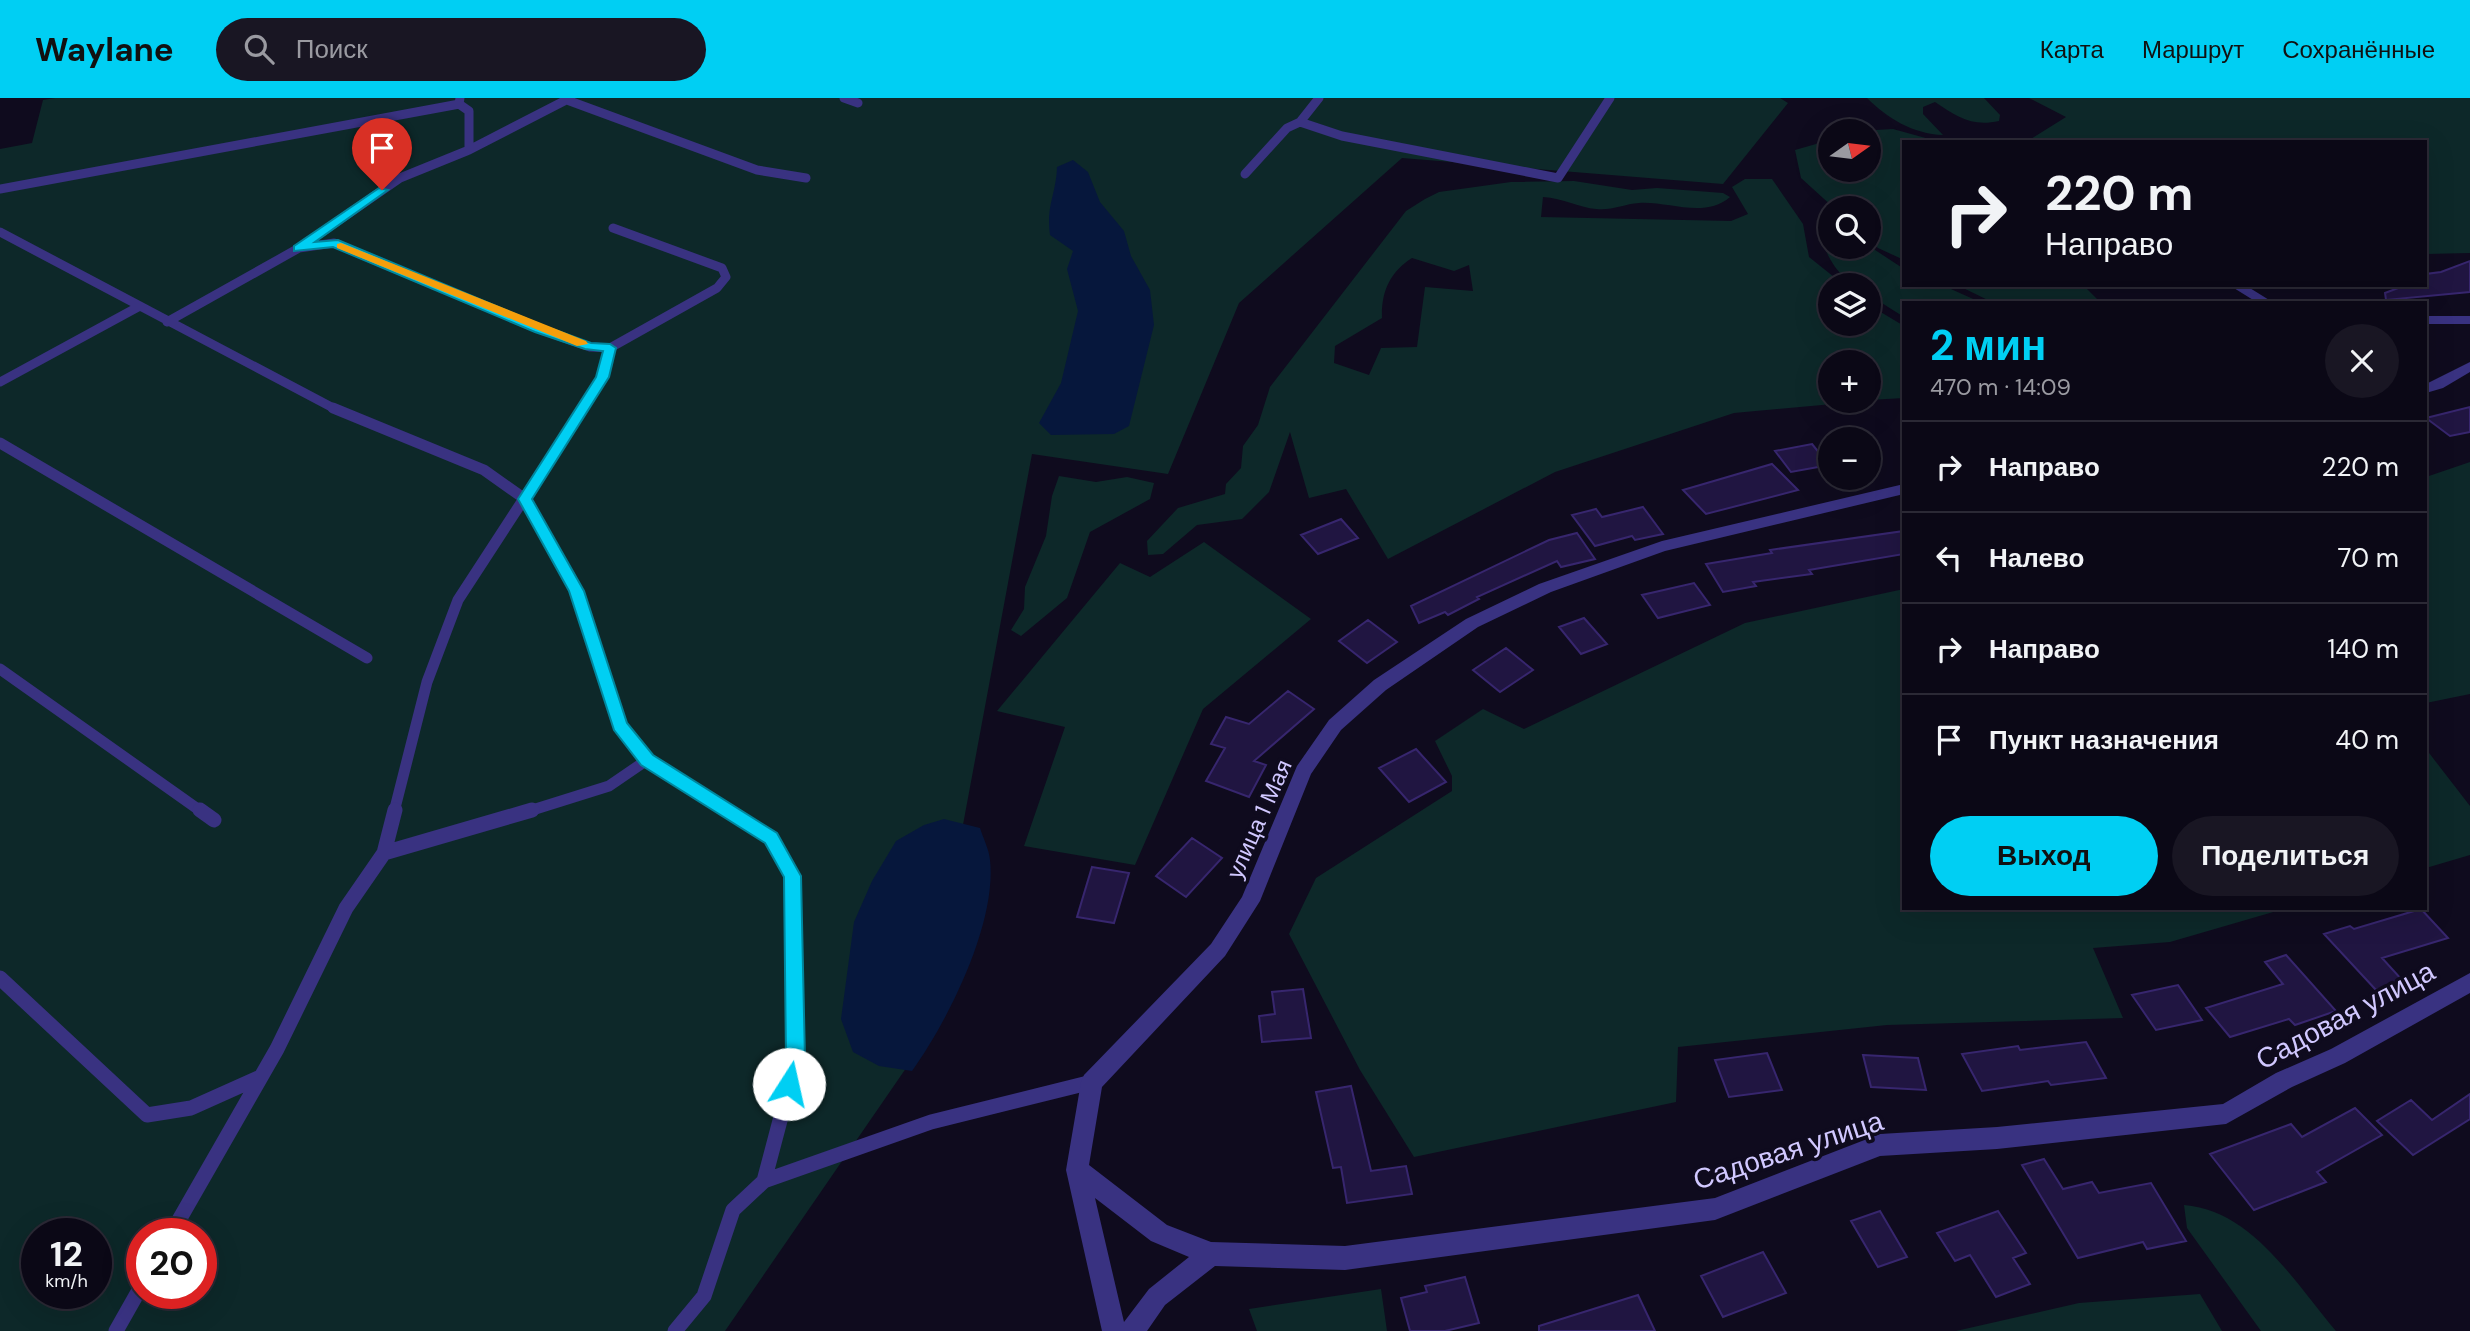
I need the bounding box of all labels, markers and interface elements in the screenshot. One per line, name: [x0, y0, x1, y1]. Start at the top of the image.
search box: [216, 18, 706, 81]
text: Waylane: [35, 28, 174, 71]
icon: search: [240, 30, 278, 68]
text: Поиск: [296, 32, 368, 66]
text: Карта: [2040, 34, 2104, 65]
text: Маршрут: [2142, 34, 2244, 65]
text: Сохранённые: [2282, 34, 2435, 65]
pin: [352, 118, 412, 190]
north arrow: [1818, 119, 1881, 182]
map controls: [1818, 119, 1881, 490]
icon: arrive: [363, 129, 401, 167]
text: 220 m: [2045, 161, 2193, 225]
icon: right: [1930, 168, 2021, 259]
button: search: [1818, 196, 1881, 259]
text: Направо: [2045, 223, 2173, 265]
button: layers: [1818, 273, 1881, 336]
text: 2 мин: [1930, 318, 2046, 373]
button: close: [2325, 324, 2399, 398]
button: +: [1818, 350, 1881, 413]
text: 470 m · 14:09: [1930, 372, 2071, 402]
button: −: [1818, 427, 1881, 490]
icon: right: [1930, 448, 1968, 486]
text: Направо: [1989, 450, 2100, 484]
text: 220 m: [2321, 450, 2399, 484]
icon: left: [1930, 539, 1968, 577]
text: Налево: [1989, 541, 2084, 575]
text: 70 m: [2338, 541, 2399, 575]
icon: right: [1930, 630, 1968, 668]
text: Направо: [1989, 632, 2100, 666]
text: 140 m: [2327, 632, 2399, 666]
icon: arrive: [1930, 721, 1968, 759]
text: Пункт назначения: [1989, 723, 2219, 757]
text: 40 m: [2335, 723, 2399, 757]
street label: улица 1 Мая: [1219, 755, 1299, 883]
button: Выход: [1930, 816, 2158, 896]
button: Поделиться: [2172, 816, 2399, 896]
street label: Садовая улица: [2249, 952, 2442, 1078]
position arrow: [752, 1047, 826, 1121]
street label: Садовая улица: [1688, 1102, 1888, 1199]
speed limit sign: 20: [126, 1218, 217, 1309]
text: 12: [50, 1231, 83, 1277]
text: km/h: [45, 1269, 88, 1293]

